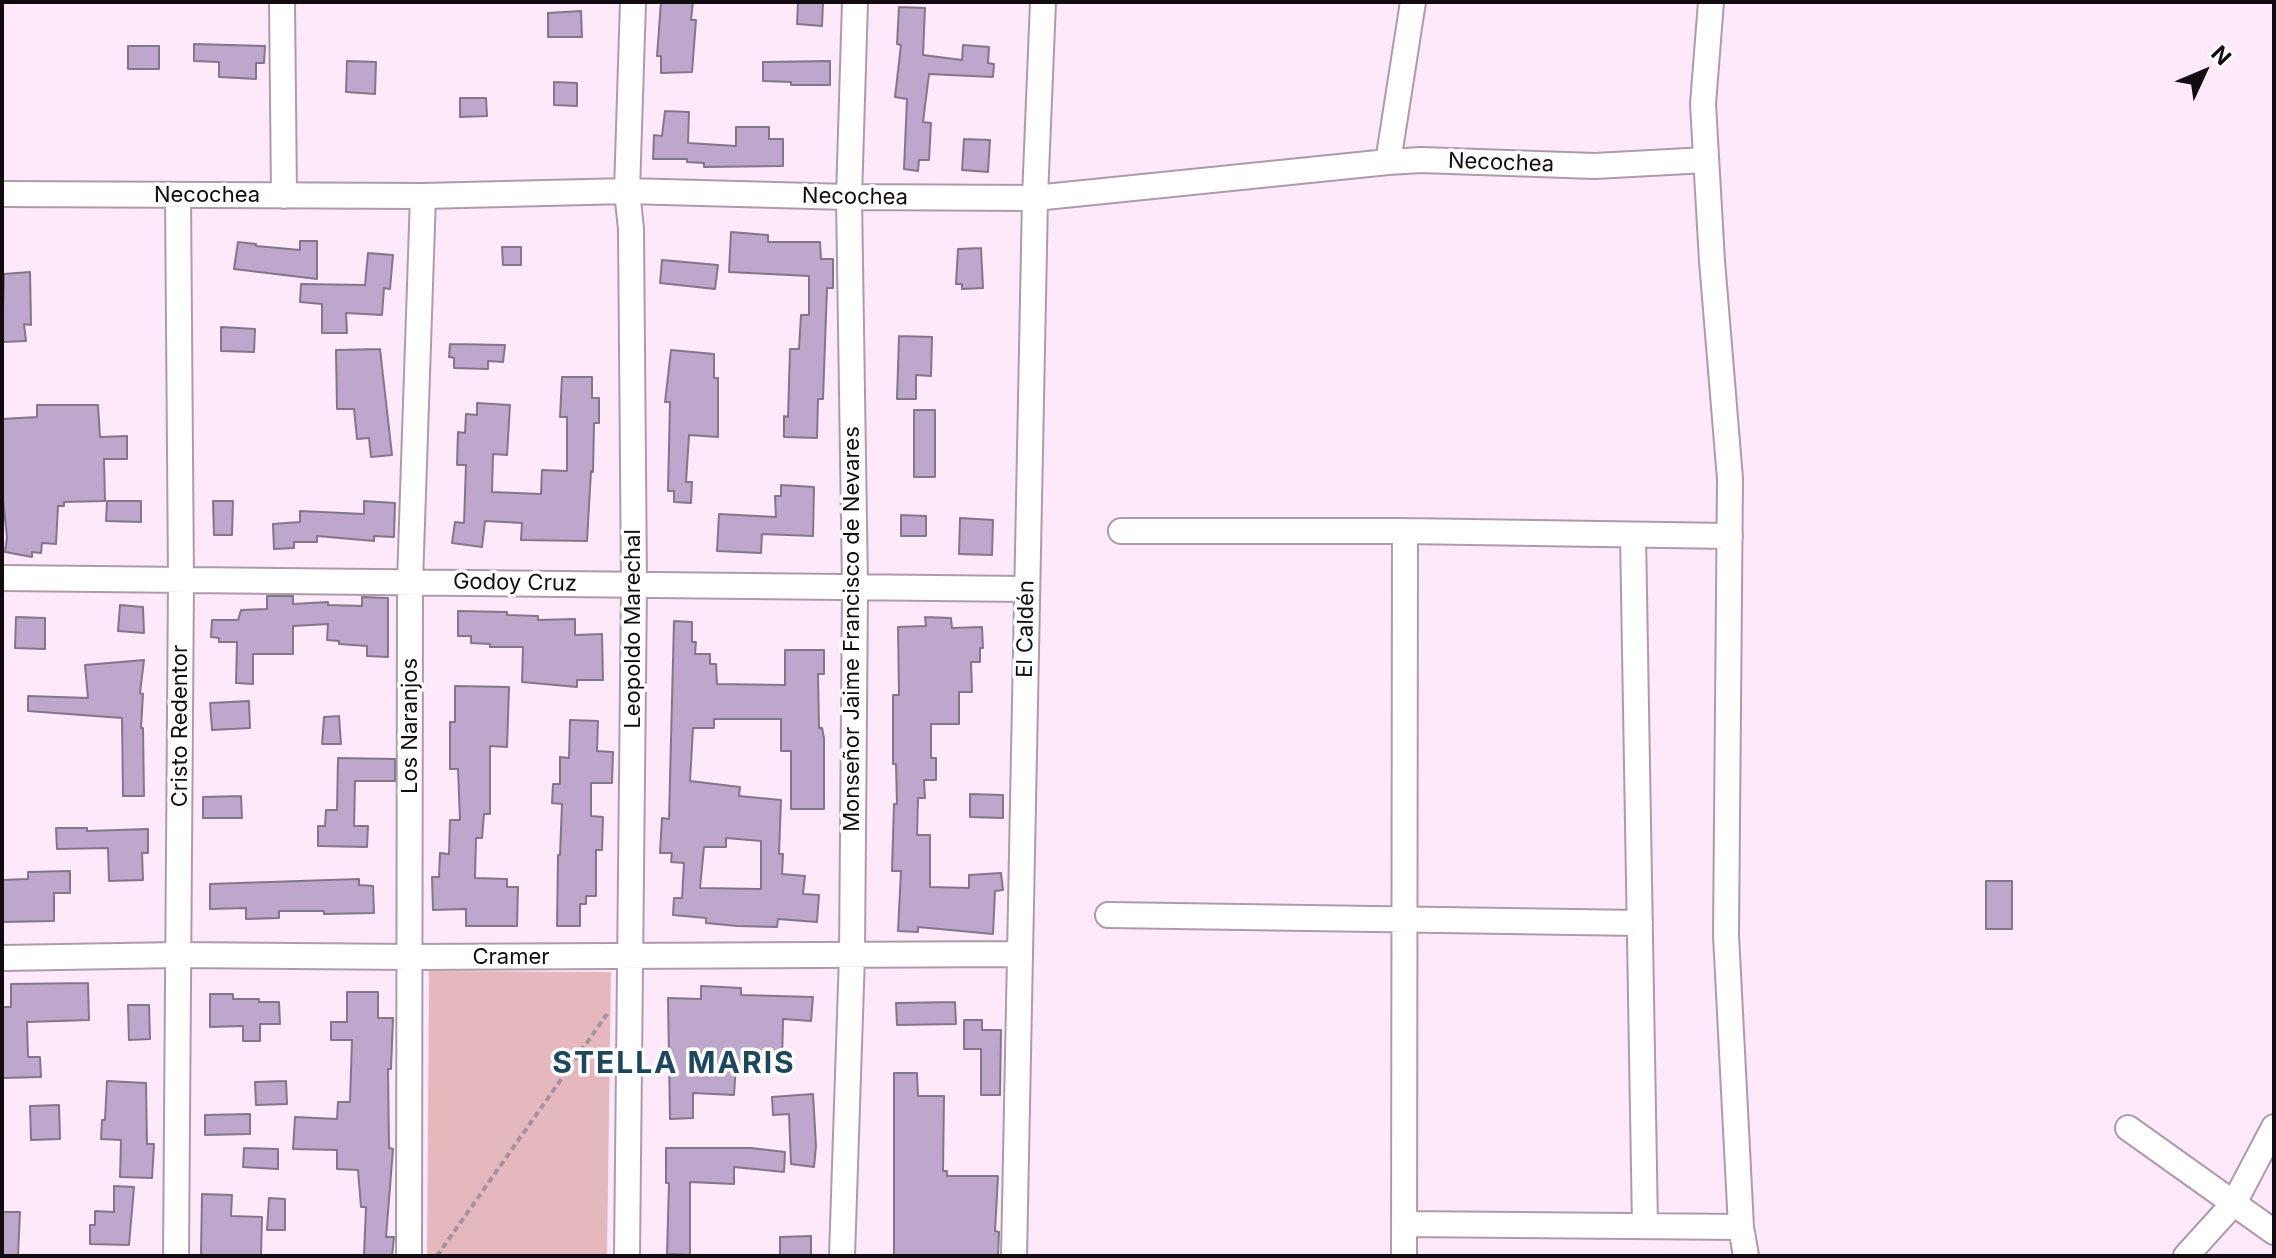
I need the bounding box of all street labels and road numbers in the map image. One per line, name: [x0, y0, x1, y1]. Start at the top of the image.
street label: Necochea: [1448, 148, 1554, 178]
street label: Necochea: [154, 182, 260, 208]
street label: Necochea: [802, 183, 908, 211]
street label: Monseñor Jaime Francisco de Nevares: [839, 426, 865, 832]
street label: Leopoldo Marechal: [620, 529, 646, 729]
street label: Godoy Cruz: [453, 569, 577, 597]
street label: El Caldén: [1012, 580, 1040, 678]
street label: Cristo Redentor: [167, 645, 193, 807]
street label: Los Naranjos: [397, 658, 423, 794]
street label: Cramer: [472, 944, 550, 970]

